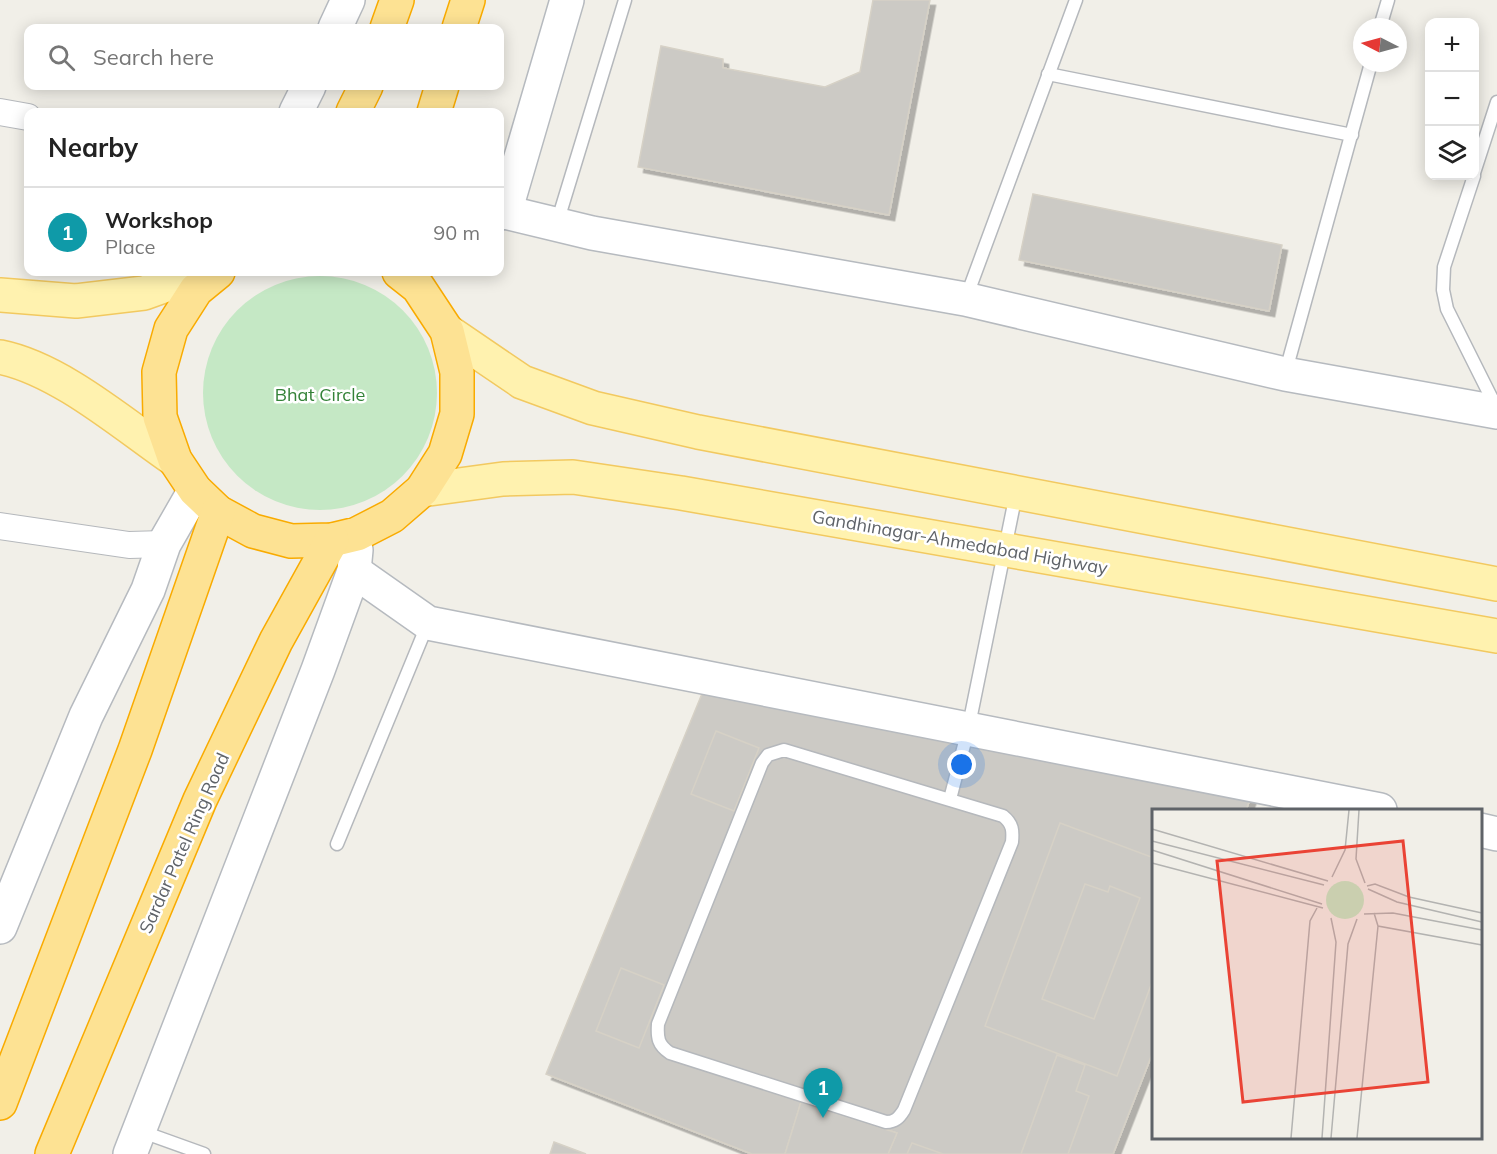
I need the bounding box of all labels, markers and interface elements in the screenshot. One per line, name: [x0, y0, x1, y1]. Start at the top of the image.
north arrow: [1353, 18, 1407, 72]
map controls: [1425, 18, 1479, 180]
button: +: [1425, 18, 1479, 72]
search box: [24, 24, 504, 90]
icon: search: [45, 41, 78, 74]
text: Search here: [93, 43, 214, 71]
button: −: [1425, 72, 1479, 126]
button: layers: [1425, 126, 1479, 180]
text: Nearby: [48, 131, 138, 164]
text: Workshop: [105, 206, 213, 234]
text: 1: [62, 220, 74, 245]
text: 90 m: [433, 220, 480, 245]
text: Place: [105, 234, 155, 259]
park label: Bhat Circle: [275, 383, 365, 406]
street label: Gandhinagar-Ahmedabad Highway: [810, 505, 1110, 579]
street label: Sardar Patel Ring Road: [134, 749, 234, 937]
your location: [947, 750, 976, 779]
inset map: [1152, 809, 1482, 1139]
pin: 1: [804, 1068, 842, 1118]

